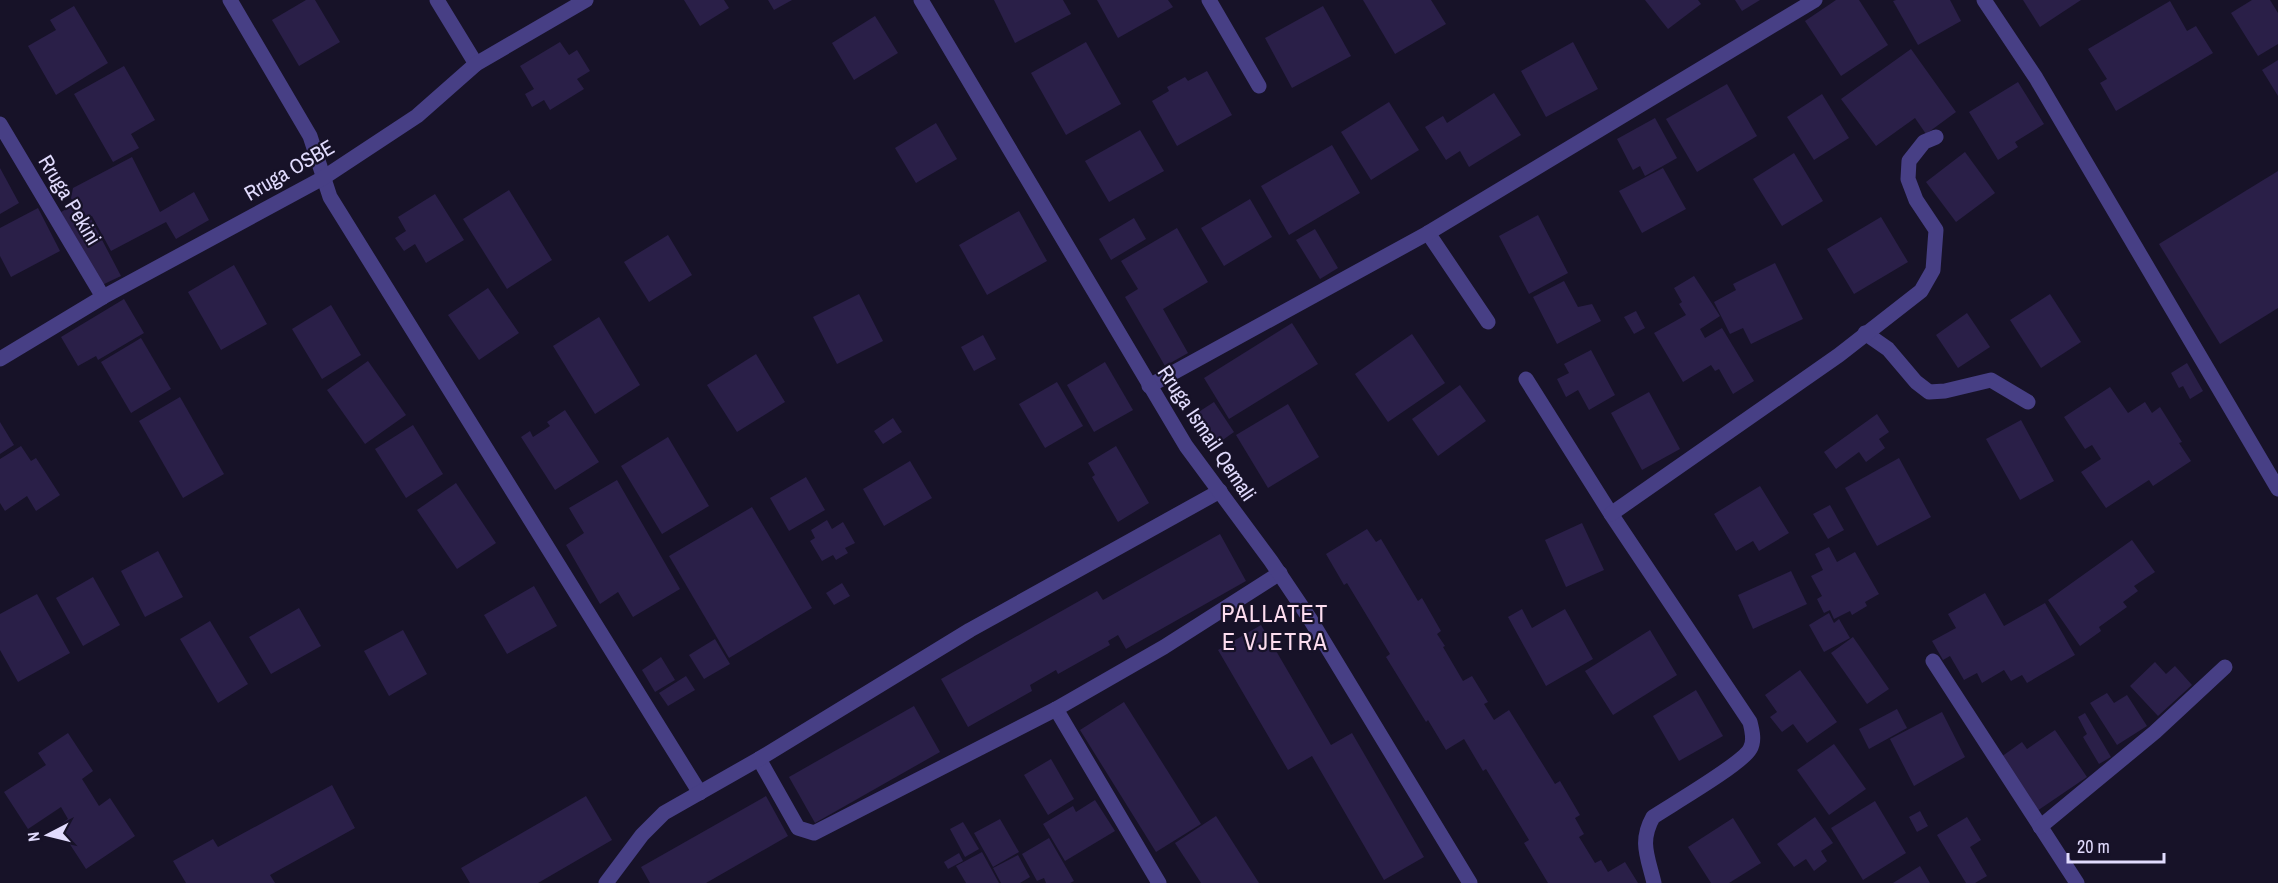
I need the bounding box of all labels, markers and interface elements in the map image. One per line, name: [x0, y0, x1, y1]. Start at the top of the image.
street label: Rruga OSBE: [239, 133, 339, 207]
street label: Rruga Pekini: [32, 149, 108, 251]
street label: Rruga Ismail Qemali: [1151, 359, 1263, 507]
district label: PALLATET E VJETRA: [1221, 597, 1329, 657]
north arrow: [18, 805, 78, 865]
scale bar: [2068, 826, 2164, 864]
text: N: [22, 831, 45, 843]
text: 20 m: [2077, 834, 2110, 859]

